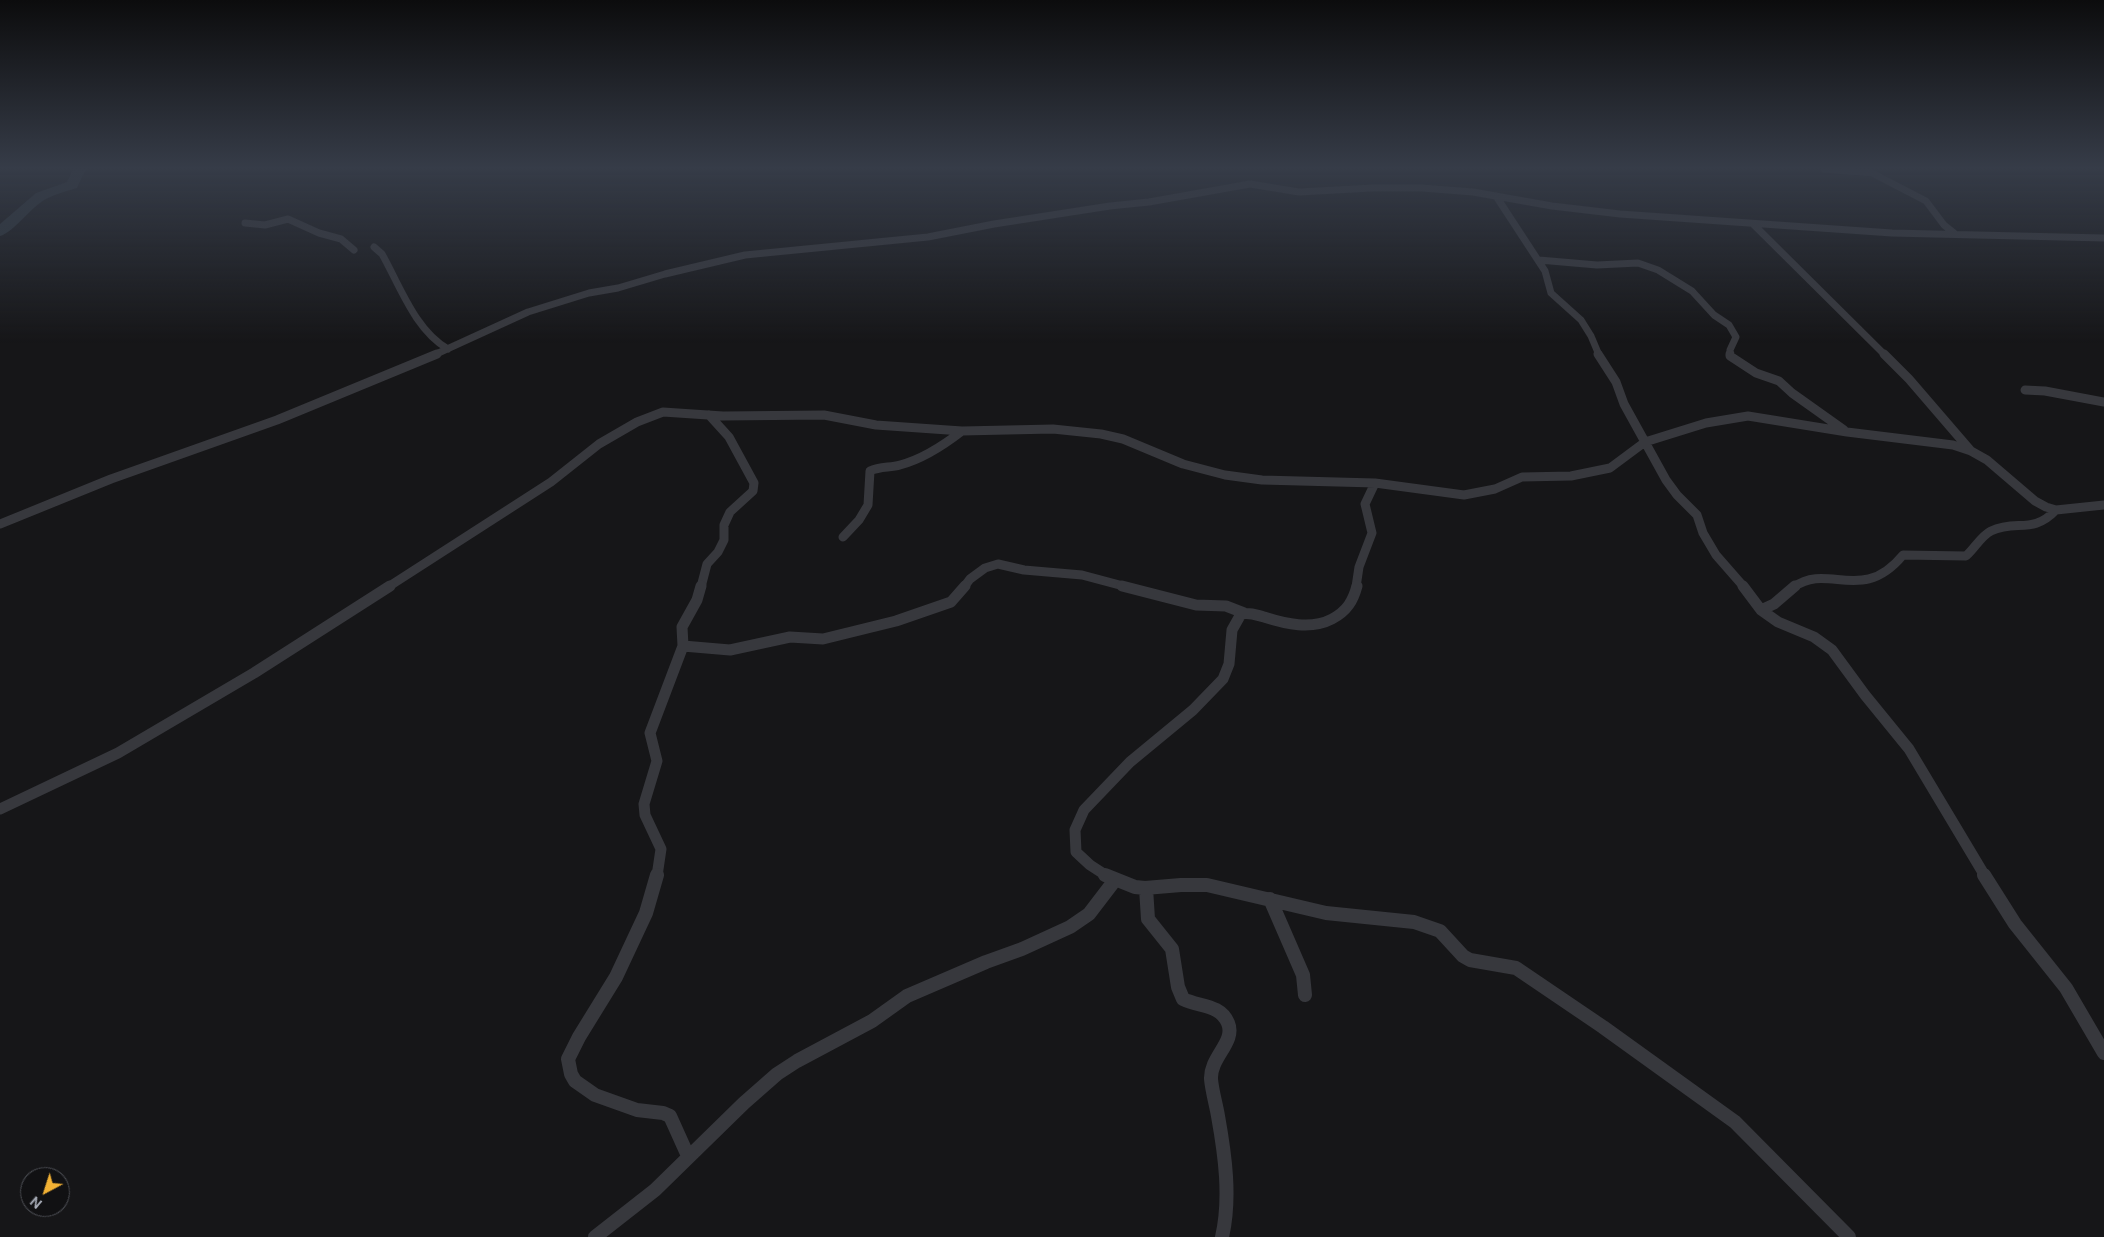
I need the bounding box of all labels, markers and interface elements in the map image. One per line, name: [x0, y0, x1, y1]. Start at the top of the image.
north arrow: [20, 1167, 70, 1217]
text: N: [26, 1193, 46, 1213]

